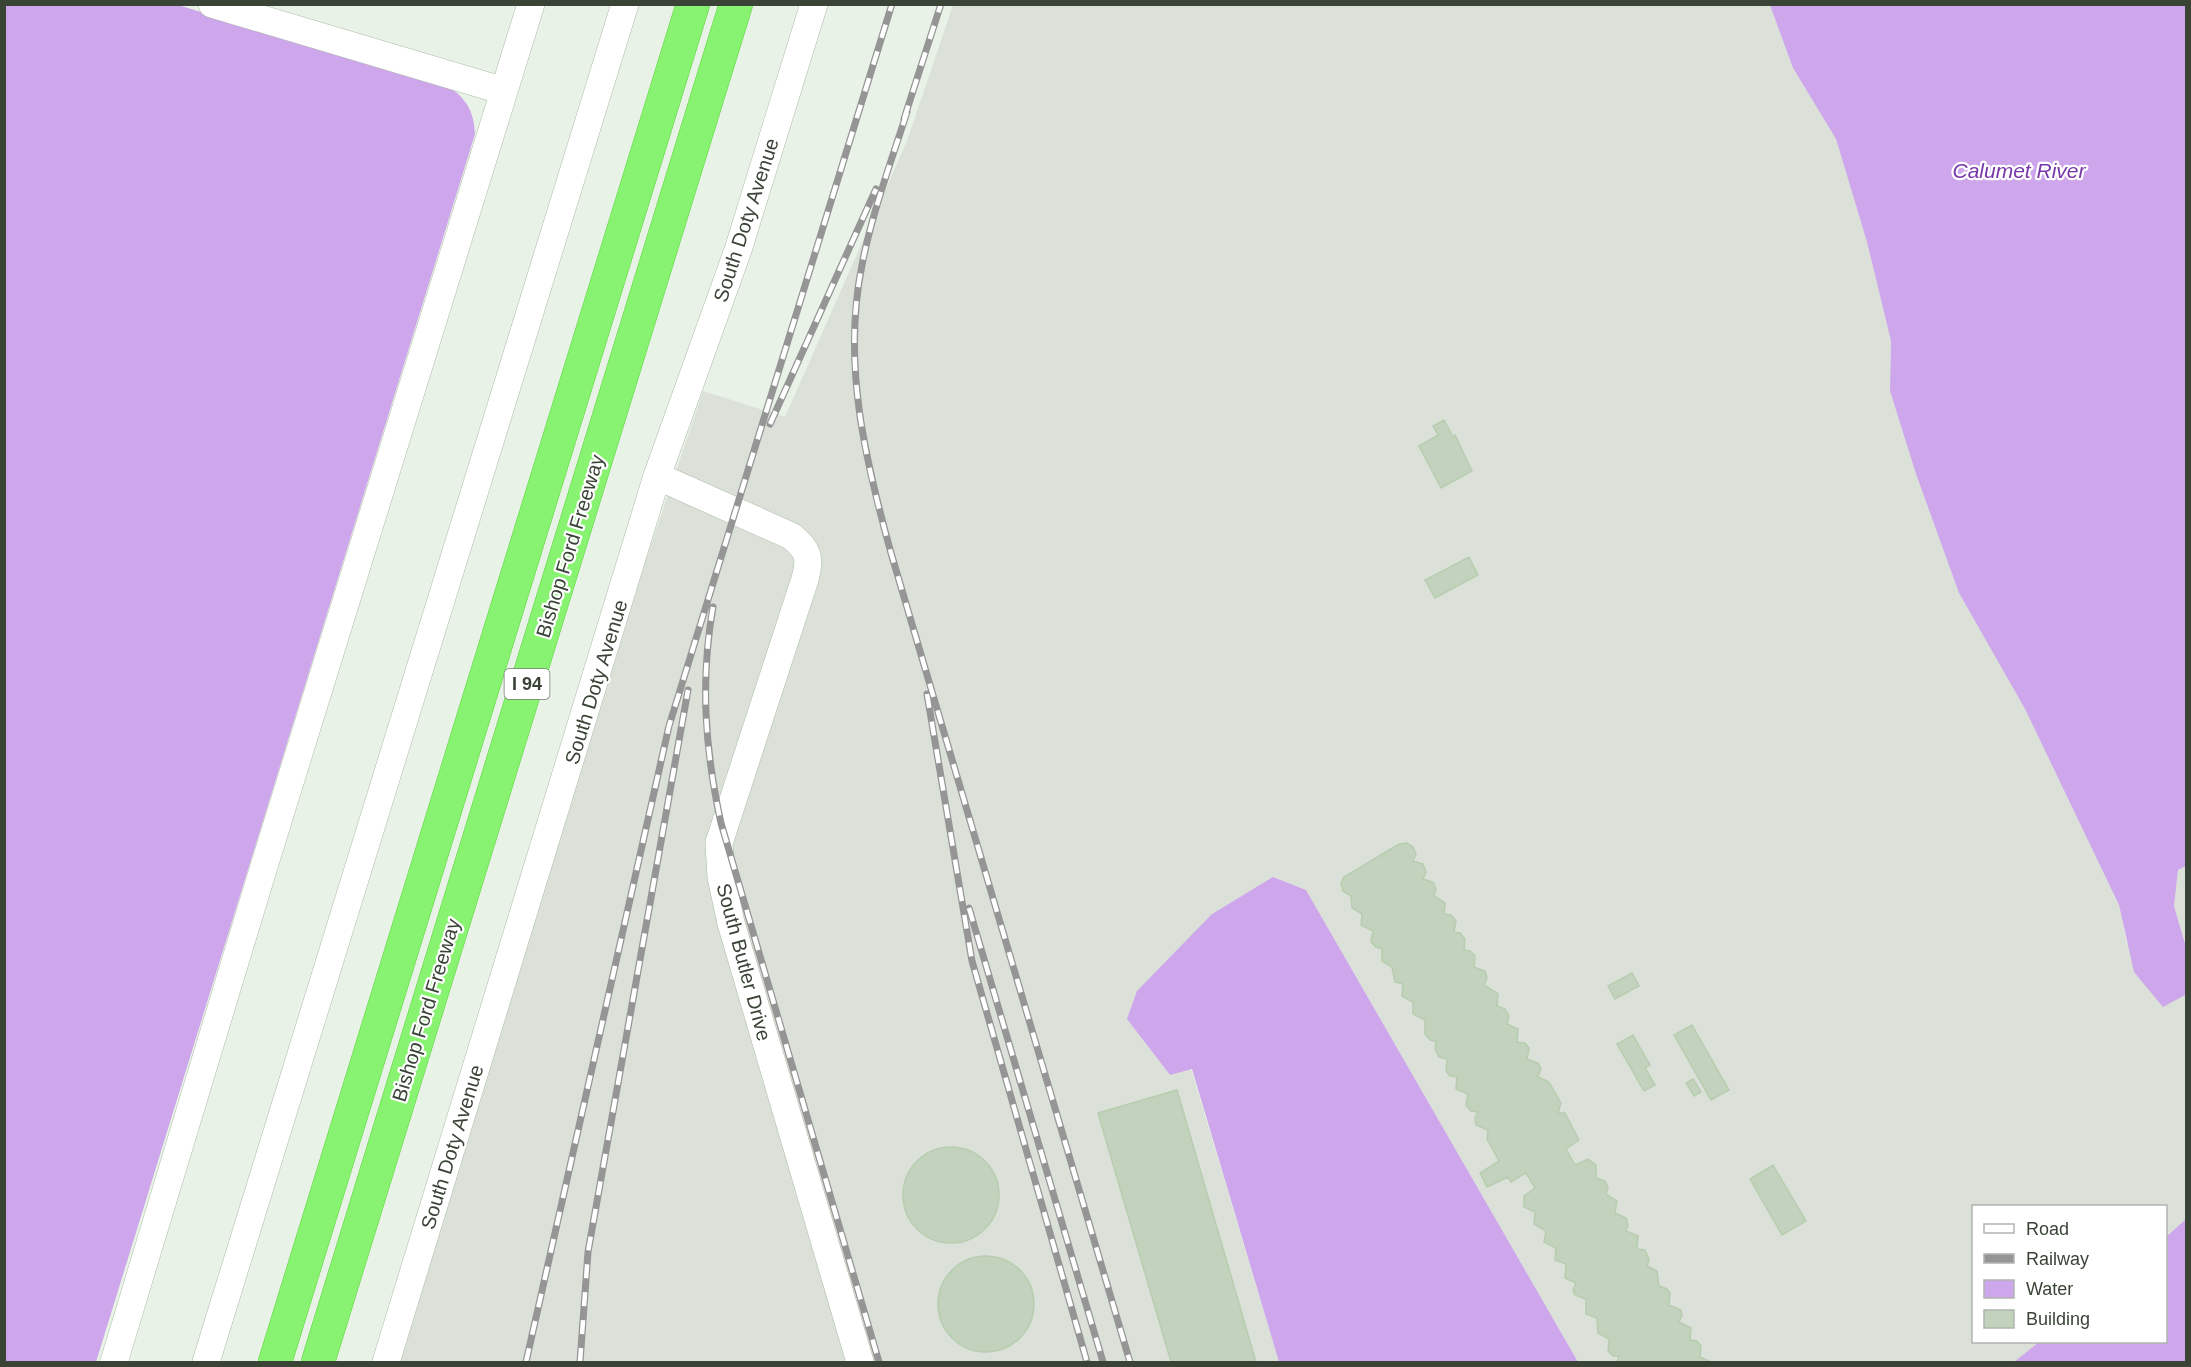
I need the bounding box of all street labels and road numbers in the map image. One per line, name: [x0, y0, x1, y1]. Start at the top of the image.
street label: South Doty Avenue: [709, 135, 783, 305]
street label: Bishop Ford Freeway: [532, 452, 608, 640]
street label: South Doty Avenue: [561, 597, 631, 767]
road number: I 94: [504, 669, 550, 699]
street label: South Butler Drive: [712, 881, 776, 1043]
street label: Bishop Ford Freeway: [388, 916, 464, 1104]
street label: South Doty Avenue: [417, 1062, 487, 1232]

